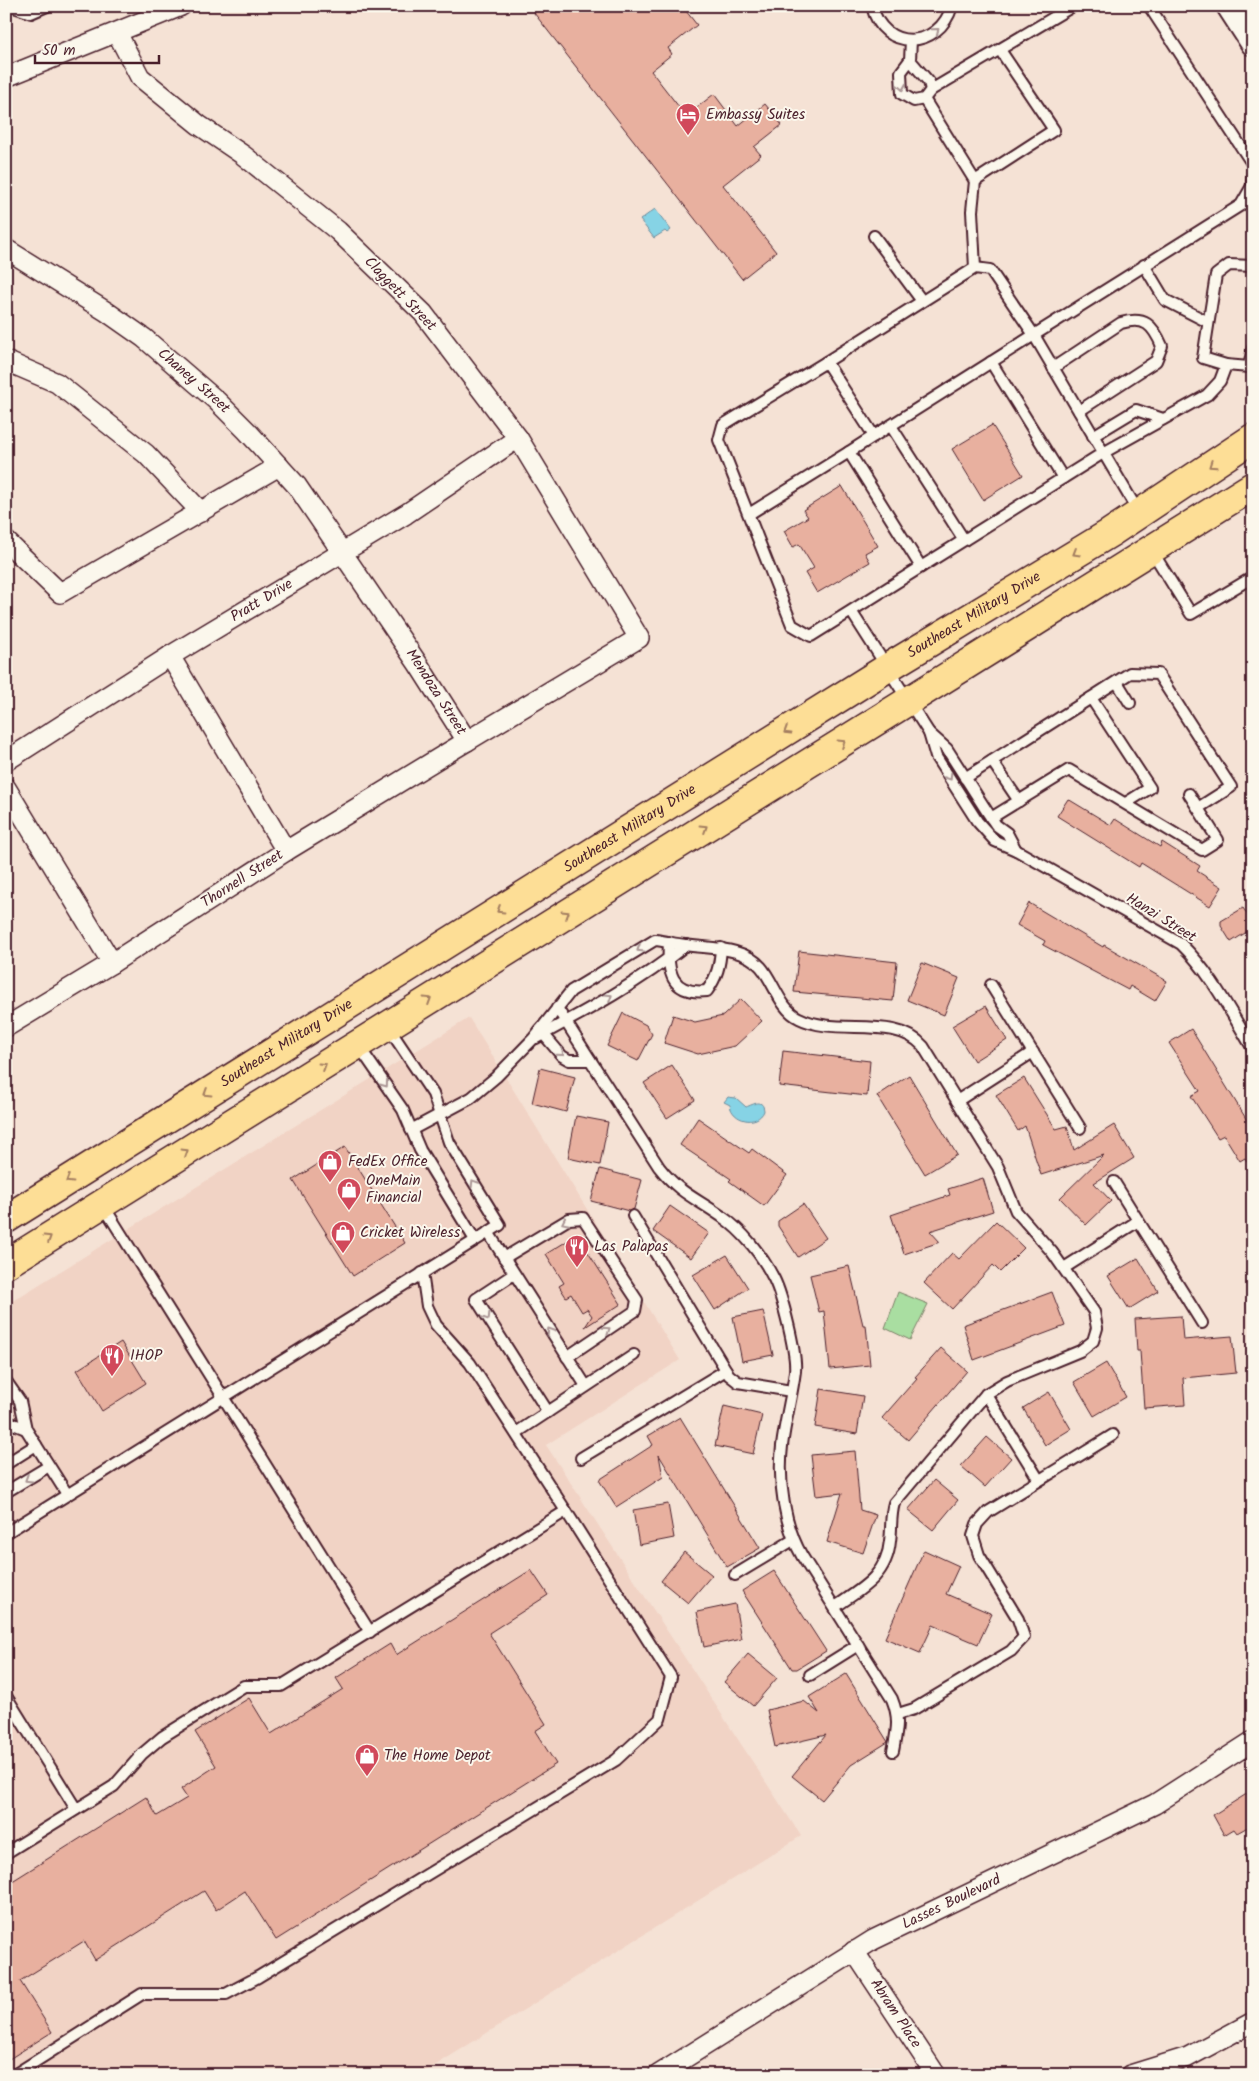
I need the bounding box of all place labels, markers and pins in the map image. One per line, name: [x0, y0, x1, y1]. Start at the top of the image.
hotel icon: Embassy Suites: [675, 102, 701, 136]
place label: Embassy Suites: [706, 103, 806, 127]
shop icon: FedEx Office: [317, 1149, 343, 1183]
place label: FedEx Office: [348, 1150, 428, 1174]
place label: OneMain Financial: [366, 1169, 422, 1210]
shop icon: OneMain Financial: [336, 1177, 362, 1211]
shop icon: Cricket Wireless: [330, 1220, 356, 1254]
place label: Cricket Wireless: [360, 1221, 461, 1245]
restaurant icon: Las Palapas: [564, 1234, 590, 1268]
place label: Las Palapas: [594, 1235, 669, 1259]
restaurant icon: IHOP: [99, 1343, 125, 1377]
place label: IHOP: [130, 1344, 163, 1368]
shop icon: The Home Depot: [354, 1743, 380, 1777]
place label: The Home Depot: [384, 1744, 491, 1768]

